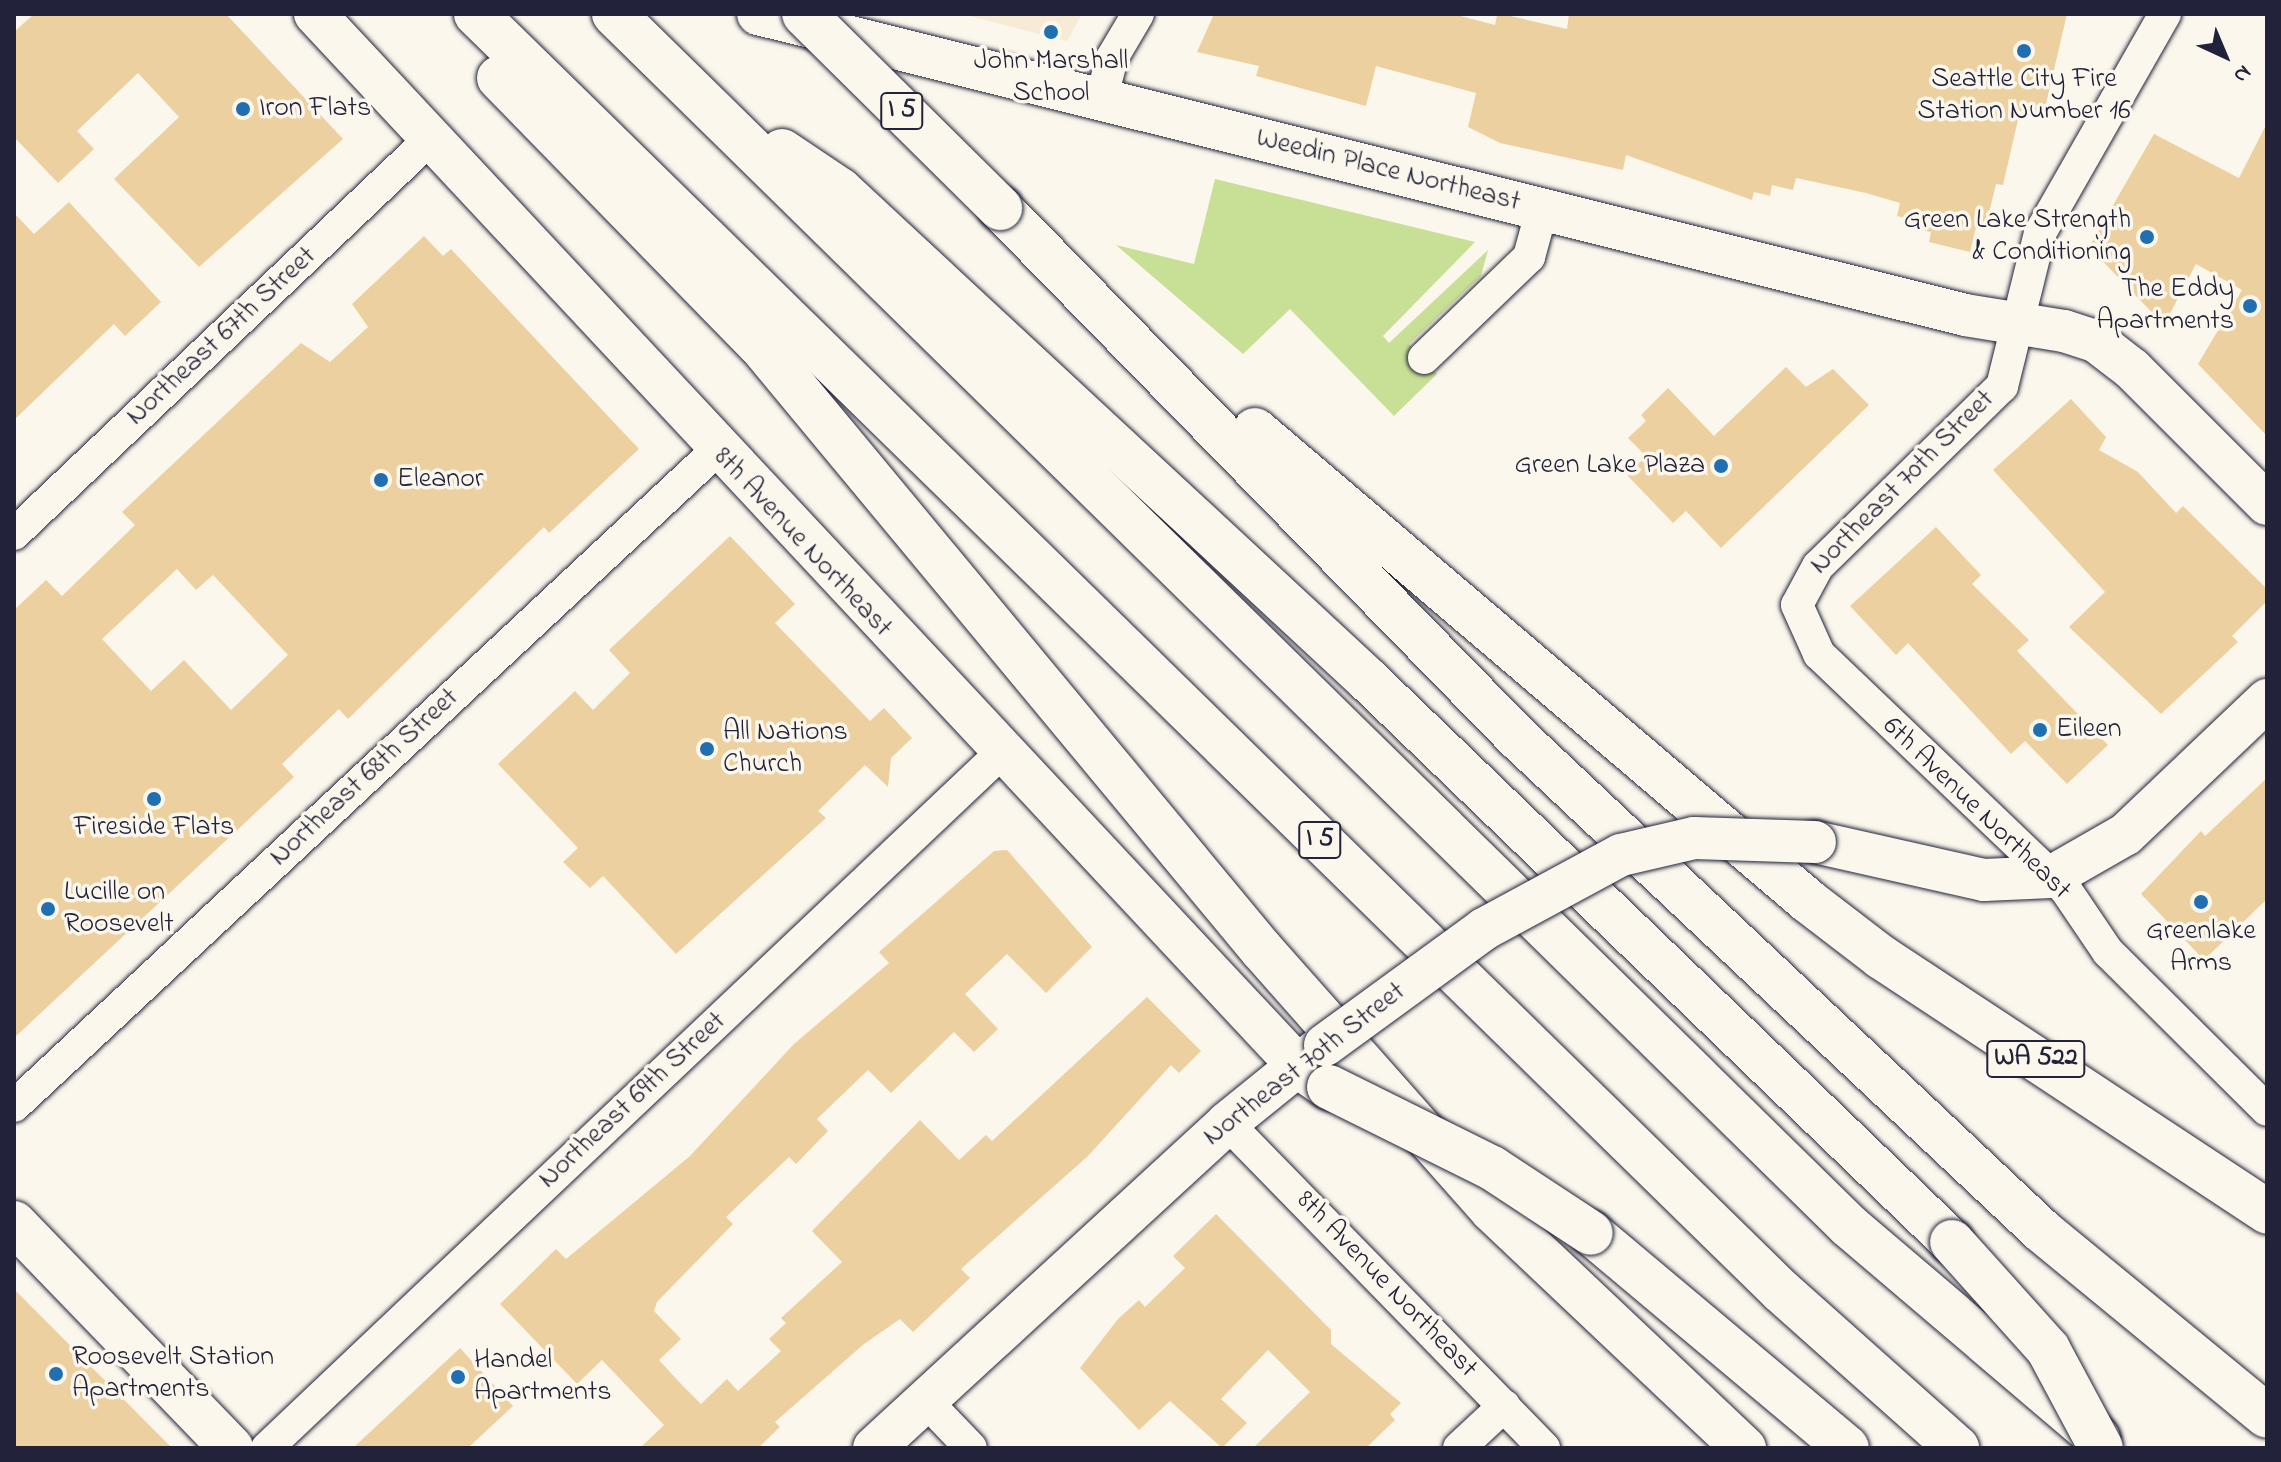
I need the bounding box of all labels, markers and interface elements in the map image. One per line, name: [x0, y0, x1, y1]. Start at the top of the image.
north arrow: [2185, 16, 2265, 96]
marker: John Marshall School: [1042, 23, 1060, 41]
marker: Seattle City Fire Station Number 16: [2015, 42, 2033, 60]
place label: John Marshall School: [974, 45, 1128, 111]
text: N: [2225, 57, 2258, 90]
place label: Seattle City Fire Station Number 16: [1917, 63, 2131, 129]
road number: I 5: [880, 89, 924, 133]
place label: Iron Flats: [259, 92, 371, 126]
marker: Iron Flats: [234, 100, 252, 118]
street label: Weedin Place Northeast: [1253, 122, 1523, 220]
place label: Green Lake Strength & Conditioning: [1904, 204, 2131, 270]
marker: Green Lake Strength & Conditioning: [2138, 228, 2156, 246]
street label: Northeast 67th Street: [120, 240, 324, 434]
place label: The Eddy Apartments: [2097, 273, 2234, 339]
marker: The Eddy Apartments: [2241, 297, 2259, 315]
street label: Northeast 70th Street: [1804, 384, 2002, 582]
street label: 8th Avenue Northeast: [705, 441, 899, 645]
place label: Green Lake Plaza: [1514, 449, 1705, 483]
marker: Green Lake Plaza: [1712, 457, 1730, 475]
place label: Eleanor: [397, 463, 483, 497]
marker: Eleanor: [372, 471, 390, 489]
street label: Northeast 68th Street: [263, 682, 467, 874]
street label: 6th Avenue Northeast: [1875, 710, 2077, 908]
place label: Eileen: [2056, 713, 2122, 747]
place label: All Nations Church: [723, 716, 848, 782]
marker: Eileen: [2031, 721, 2049, 739]
marker: All Nations Church: [698, 740, 716, 758]
marker: Fireside Flats: [145, 790, 163, 808]
place label: Fireside Flats: [74, 811, 234, 845]
road number: I 5: [1298, 818, 1342, 862]
place label: Lucille on Roosevelt: [64, 876, 174, 942]
marker: Greenlake Arms: [2192, 893, 2210, 911]
marker: Lucille on Roosevelt: [39, 900, 57, 918]
place label: Greenlake Arms: [2146, 915, 2256, 981]
street label: Northeast 70th Street: [1197, 976, 1413, 1154]
street label: Northeast 69th Street: [532, 1005, 734, 1197]
road number: WA 522: [1986, 1037, 2086, 1081]
street label: 8th Avenue Northeast: [1288, 1184, 1484, 1386]
place label: Roosevelt Station Apartments: [72, 1341, 274, 1407]
place label: Handel Apartments: [474, 1344, 611, 1410]
marker: Roosevelt Station Apartments: [47, 1365, 65, 1383]
marker: Handel Apartments: [449, 1368, 467, 1386]

